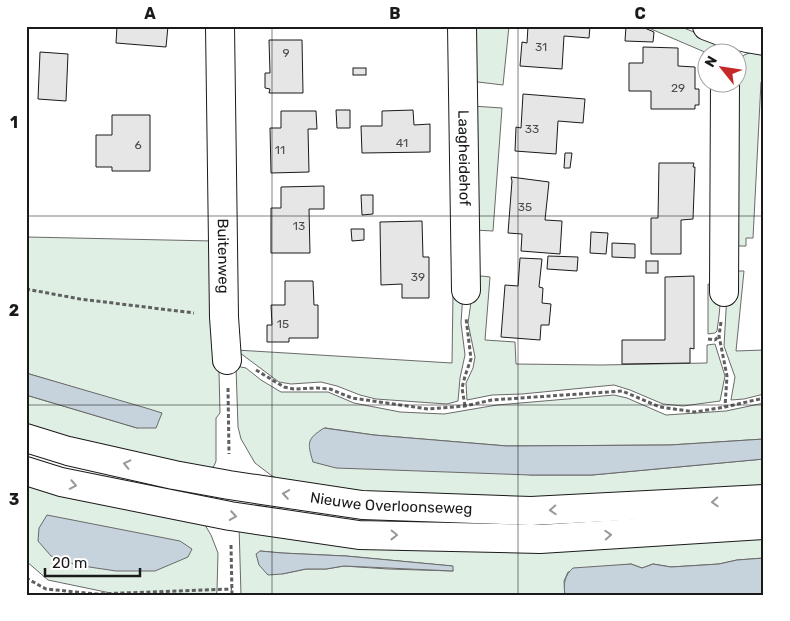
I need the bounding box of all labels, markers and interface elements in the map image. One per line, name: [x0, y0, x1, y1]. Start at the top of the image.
text: A: [144, 4, 156, 23]
text: B: [389, 4, 401, 23]
text: C: [634, 4, 646, 23]
house number: 31: [535, 40, 547, 54]
north arrow: [698, 42, 748, 92]
house number: 9: [282, 46, 290, 60]
text: N: [701, 53, 721, 70]
house number: 29: [671, 81, 685, 95]
street label: Laagheidehof: [454, 110, 474, 206]
text: 1: [10, 113, 18, 132]
house number: 33: [525, 122, 539, 136]
house number: 41: [396, 136, 408, 150]
house number: 6: [134, 138, 142, 152]
house number: 11: [275, 143, 285, 157]
house number: 35: [518, 200, 532, 214]
street label: Buitenweg: [214, 218, 233, 294]
house number: 13: [293, 219, 305, 233]
house number: 39: [411, 270, 425, 284]
text: 2: [9, 301, 19, 320]
house number: 15: [277, 317, 289, 331]
one-way arrow: [122, 459, 131, 470]
one-way arrow: [69, 479, 77, 489]
street label: Nieuwe Overloonseweg: [309, 488, 473, 518]
one-way arrow: [282, 489, 291, 499]
text: 3: [9, 490, 19, 509]
one-way arrow: [711, 497, 719, 508]
one-way arrow: [549, 504, 557, 515]
one-way arrow: [228, 510, 237, 520]
one-way arrow: [605, 529, 613, 540]
one-way arrow: [390, 530, 398, 541]
scale bar: [45, 546, 140, 578]
text: 20 m: [52, 554, 87, 572]

